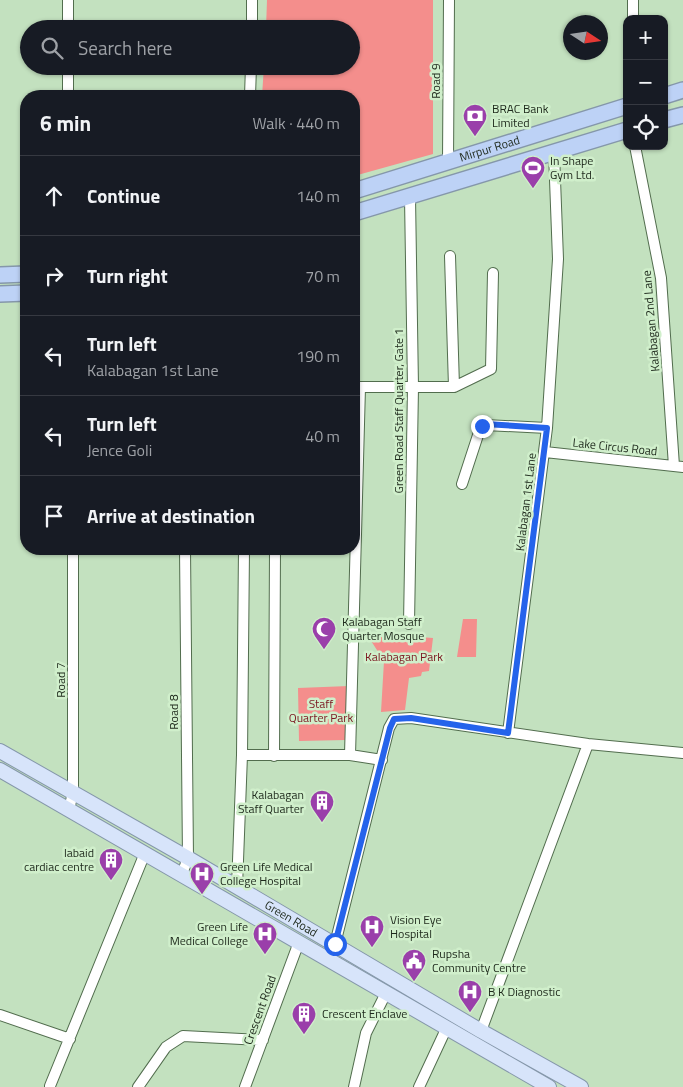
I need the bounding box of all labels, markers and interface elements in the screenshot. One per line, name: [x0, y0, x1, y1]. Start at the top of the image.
north arrow: [563, 15, 608, 60]
map controls: [623, 15, 668, 150]
button: +: [623, 15, 668, 60]
search box: [20, 20, 360, 75]
text: Search here: [78, 33, 172, 62]
icon: search: [38, 34, 66, 62]
button: −: [623, 60, 668, 105]
street label: Road 9: [426, 63, 445, 99]
place label: BRAC Bank Limited: [492, 99, 549, 132]
bank icon: BRAC Bank Limited: [462, 103, 488, 137]
button: locate: [623, 105, 668, 150]
text: 6 min: [40, 107, 91, 139]
text: Walk · 440 m: [252, 111, 340, 135]
street label: Mirpur Road: [457, 130, 522, 167]
place label: In Shape Gym Ltd.: [550, 151, 594, 184]
sports icon: In Shape Gym Ltd.: [520, 155, 546, 189]
text: Continue: [87, 181, 160, 210]
icon: ahead: [40, 182, 68, 210]
text: 140 m: [296, 184, 340, 208]
text: Turn right: [87, 261, 168, 290]
icon: right: [40, 262, 68, 290]
text: 70 m: [305, 264, 340, 288]
street label: Kalabagan 2nd Lane: [637, 270, 664, 372]
street label: Green Road Staff Quarter, Gate 1: [389, 328, 408, 494]
text: Turn left: [87, 329, 157, 358]
icon: left: [40, 342, 68, 370]
text: 190 m: [296, 344, 340, 368]
text: Kalabagan 1st Lane: [87, 358, 219, 382]
text: Turn left: [87, 409, 157, 438]
route end: [471, 415, 494, 438]
icon: left: [40, 422, 68, 450]
text: 40 m: [305, 424, 340, 448]
street label: Lake Circus Road: [572, 433, 658, 460]
text: Jence Goli: [87, 438, 152, 462]
street label: Kalabagan 1st Lane: [510, 452, 541, 552]
text: Arrive at destination: [87, 501, 255, 530]
icon: arrive: [40, 502, 68, 530]
place label: Kalabagan Staff Quarter Mosque: [342, 612, 424, 645]
mosque icon: Kalabagan Staff Quarter Mosque: [311, 616, 337, 650]
park label: Kalabagan Park: [365, 647, 443, 666]
street label: Road 7: [51, 662, 70, 698]
street label: Road 8: [164, 694, 183, 730]
park label: Staff Quarter Park: [289, 694, 353, 727]
place label: Kalabagan Staff Quarter: [238, 785, 304, 818]
building icon: Kalabagan Staff Quarter: [309, 789, 335, 823]
place label: labaid cardiac centre: [24, 843, 94, 876]
building icon: labaid cardiac centre: [98, 847, 124, 881]
place label: Green Life Medical College Hospital: [220, 857, 313, 890]
hospital icon: Green Life Medical College Hospital: [189, 861, 215, 895]
street label: Green Road: [261, 895, 321, 942]
place label: Vision Eye Hospital: [390, 910, 442, 943]
hospital icon: Vision Eye Hospital: [359, 914, 385, 948]
place label: Green Life Medical College: [170, 917, 248, 950]
hospital icon: Green Life Medical College: [252, 921, 278, 955]
route start: [324, 933, 347, 956]
place label: Rupsha Community Centre: [432, 944, 526, 977]
public building icon: Rupsha Community Centre: [401, 948, 427, 982]
street label: Crescent Road: [238, 972, 281, 1047]
hospital icon: B K Diagnostic: [457, 979, 483, 1013]
place label: B K Diagnostic: [488, 982, 560, 1001]
building icon: Crescent Enclave: [291, 1001, 317, 1035]
place label: Crescent Enclave: [322, 1004, 407, 1023]

